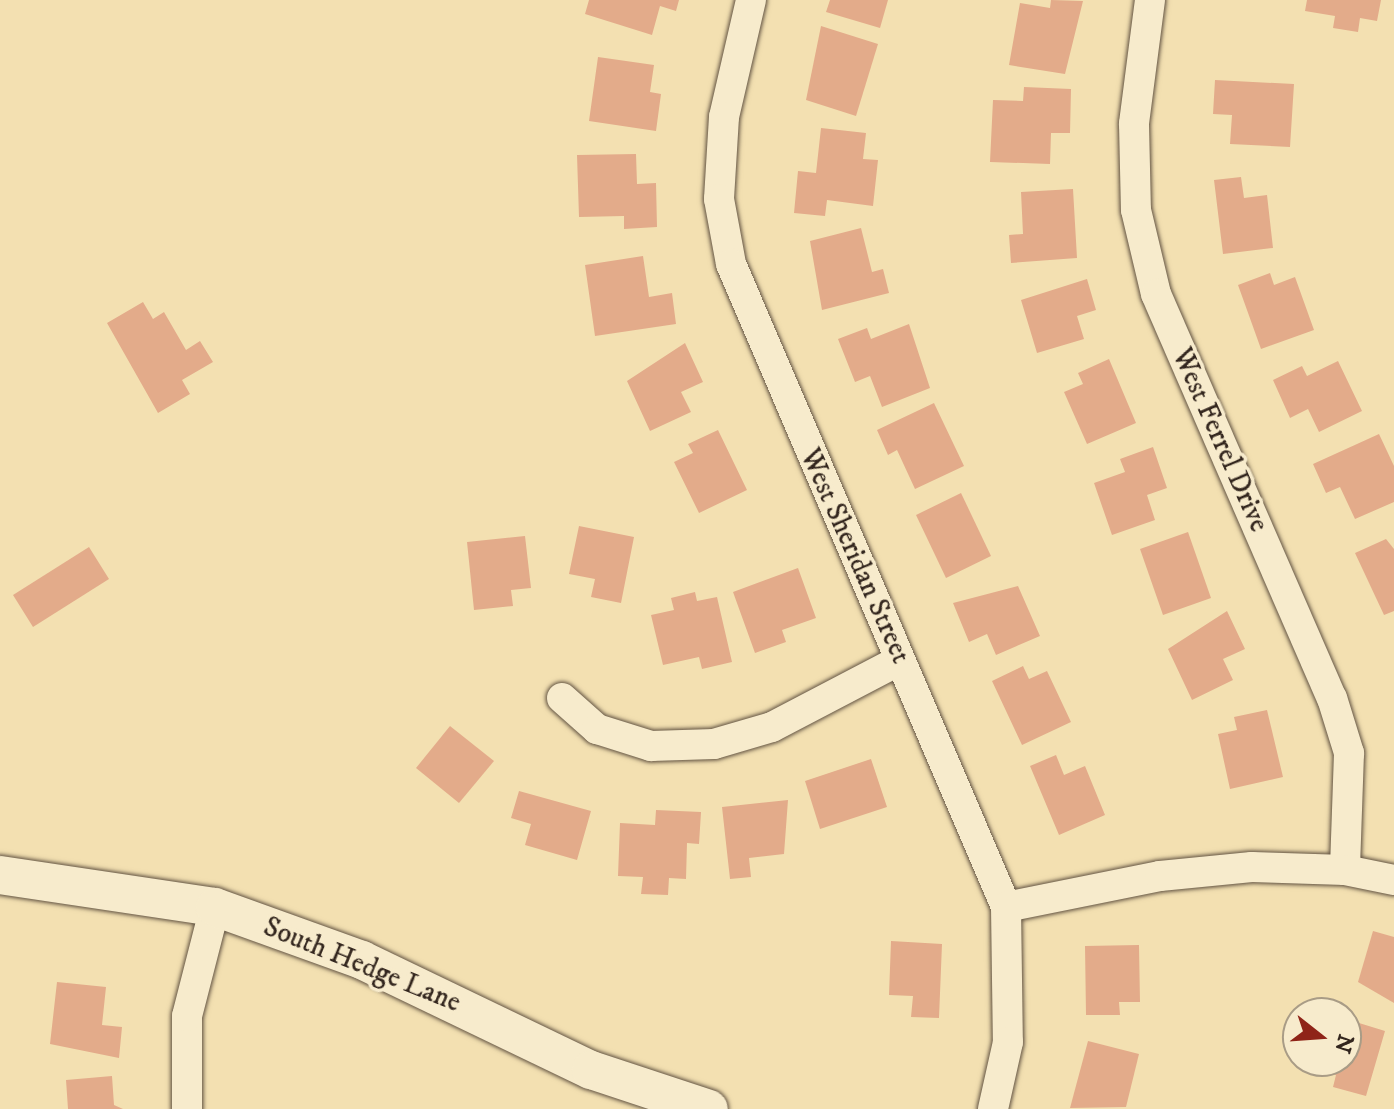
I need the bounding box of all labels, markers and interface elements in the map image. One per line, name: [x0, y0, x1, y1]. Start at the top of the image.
street label: West Ferrel Drive: [1164, 343, 1276, 537]
street label: West Sheridan Street: [793, 443, 917, 669]
street label: South Hedge Lane: [259, 910, 465, 1020]
north arrow: [1282, 997, 1362, 1077]
text: N: [1328, 1031, 1359, 1056]

